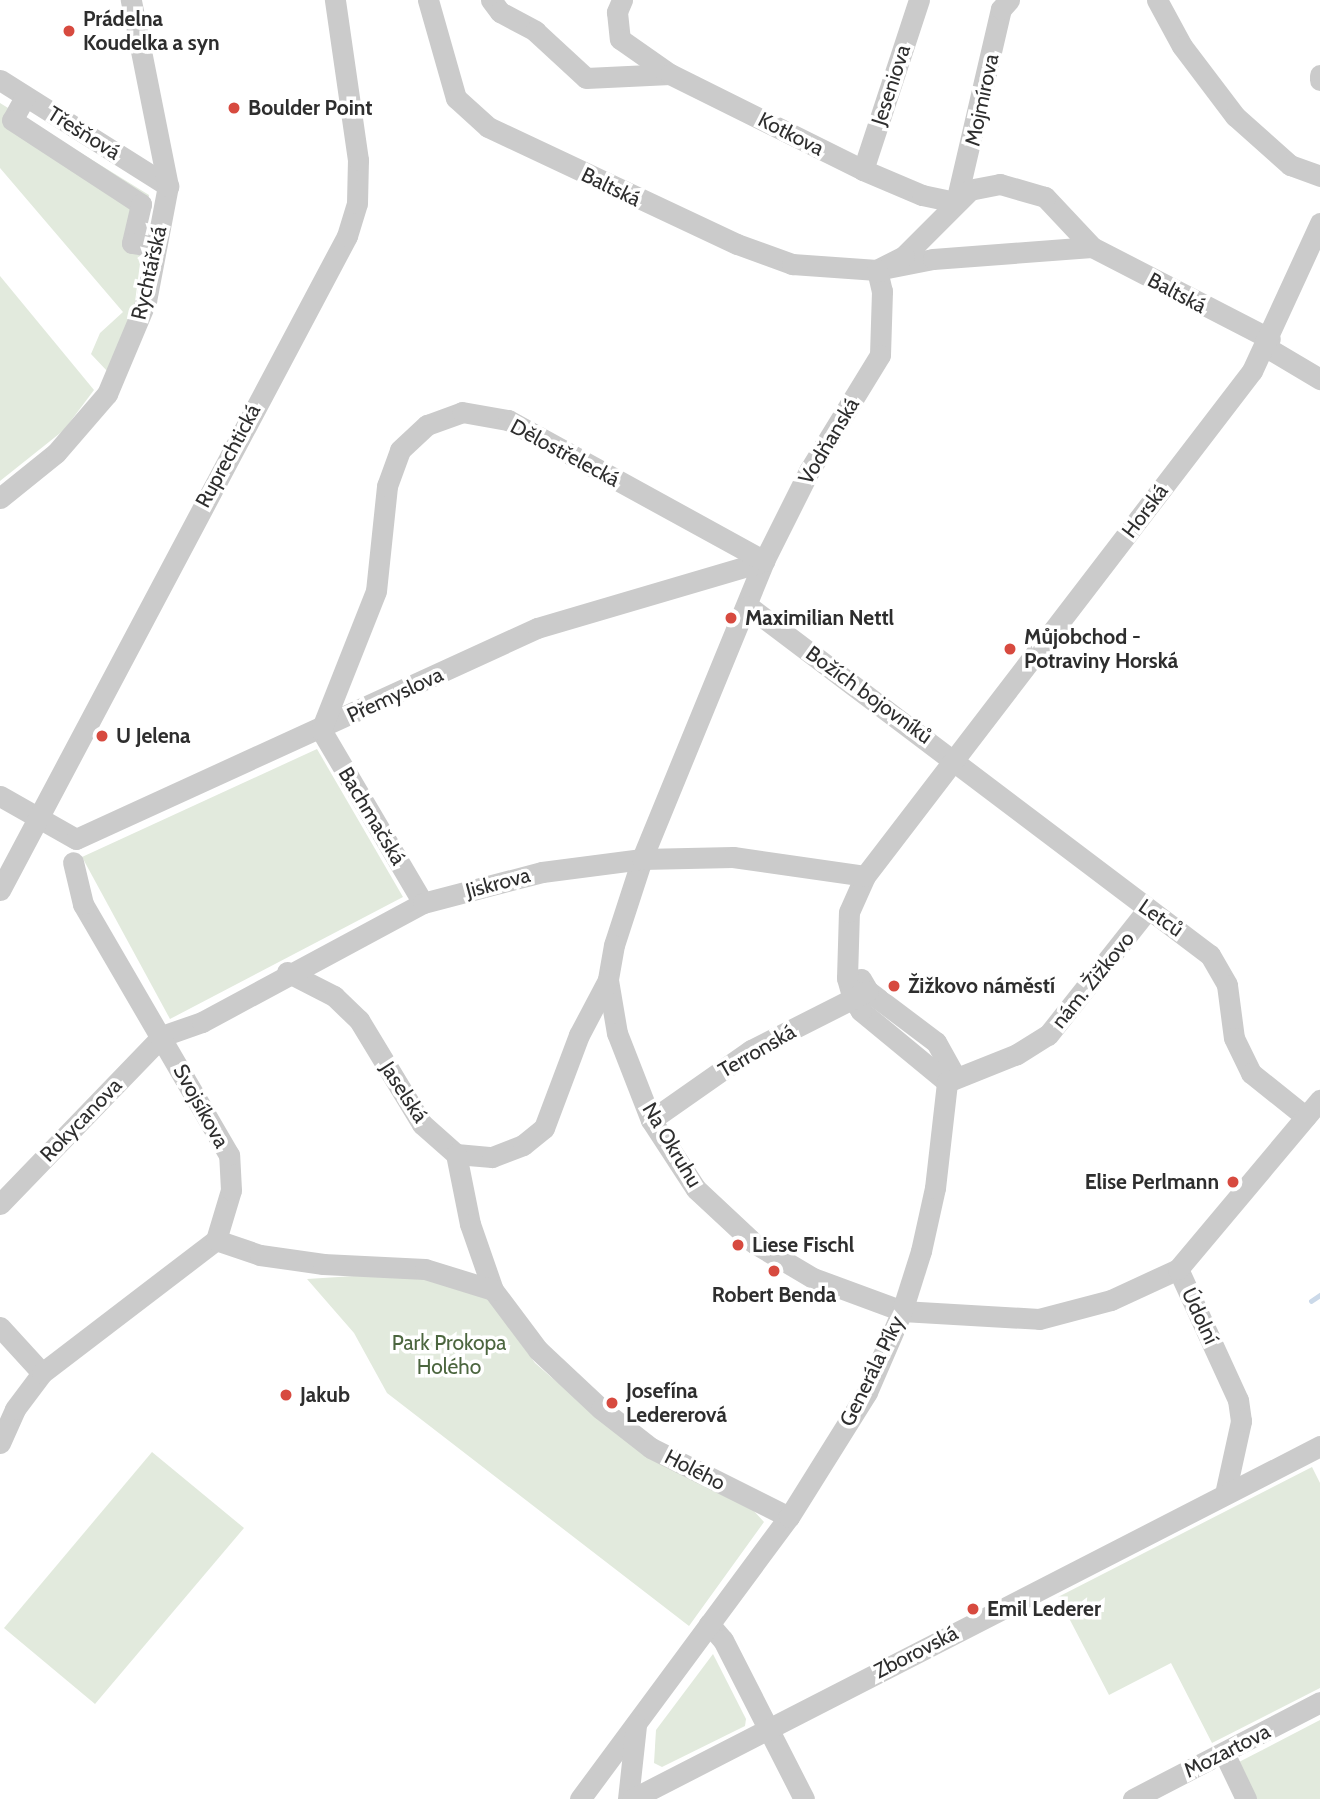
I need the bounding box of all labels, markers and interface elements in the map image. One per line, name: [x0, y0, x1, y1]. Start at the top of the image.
place label: Prádelna Koudelka a syn: [83, 6, 220, 56]
marker: Prádelna Koudelka a syn: [61, 23, 77, 39]
street label: Jeseniova: [866, 42, 916, 128]
street label: Mojmírova: [960, 52, 1004, 148]
place label: Boulder Point: [248, 95, 373, 121]
marker: Boulder Point: [226, 100, 242, 116]
street label: Třešňová: [43, 101, 125, 165]
street label: Kotkova: [754, 107, 828, 161]
street label: Baltská: [577, 162, 645, 212]
street label: Rychtářská: [126, 224, 172, 322]
street label: Baltská: [1143, 267, 1211, 319]
street label: Vodňanská: [793, 393, 865, 489]
street label: Ruprechtická: [190, 400, 266, 512]
street label: Dělostřelecká: [506, 414, 624, 492]
street label: Horská: [1117, 479, 1173, 543]
place label: Maximilian Nettl: [745, 605, 894, 631]
marker: Maximilian Nettl: [723, 610, 739, 626]
place label: Můjobchod - Potraviny Horská: [1024, 624, 1178, 674]
street label: Božích bojovníků: [801, 641, 937, 749]
marker: Můjobchod - Potraviny Horská: [1002, 641, 1018, 657]
street label: Přemyslova: [343, 662, 447, 728]
place label: U Jelena: [116, 723, 191, 749]
marker: U Jelena: [94, 728, 110, 744]
street label: Bachmačská: [333, 763, 411, 869]
street label: Jiskrova: [463, 862, 533, 904]
street label: Letců: [1134, 894, 1188, 942]
street label: nám. Žižkovo: [1046, 927, 1140, 1033]
place label: Žižkovo náměstí: [908, 973, 1055, 999]
marker: Žižkovo náměstí: [886, 978, 902, 994]
street label: Terronská: [714, 1019, 800, 1083]
street label: Jaselská: [375, 1057, 433, 1127]
street label: Svojsíkova: [168, 1060, 234, 1152]
street label: Rokycanova: [35, 1073, 127, 1167]
street label: Na Okruhu: [637, 1098, 707, 1192]
place label: Elise Perlmann: [1085, 1169, 1219, 1195]
marker: Elise Perlmann: [1225, 1174, 1241, 1190]
place label: Liese Fischl: [752, 1232, 854, 1258]
marker: Liese Fischl: [730, 1237, 746, 1253]
marker: Robert Benda: [766, 1263, 782, 1279]
place label: Robert Benda: [712, 1282, 836, 1308]
street label: Údolní: [1176, 1284, 1224, 1348]
street label: Generála Píky: [834, 1312, 910, 1430]
park label: Park Prokopa Holého: [392, 1330, 506, 1380]
place label: Josefína Ledererová: [626, 1378, 727, 1428]
place label: Jakub: [300, 1382, 350, 1408]
marker: Jakub: [278, 1387, 294, 1403]
marker: Josefína Ledererová: [604, 1395, 620, 1411]
street label: Holého: [660, 1444, 730, 1496]
place label: Emil Lederer: [987, 1596, 1101, 1622]
marker: Emil Lederer: [965, 1601, 981, 1617]
street label: Zborovská: [870, 1620, 962, 1684]
street label: Mozartova: [1180, 1719, 1274, 1783]

